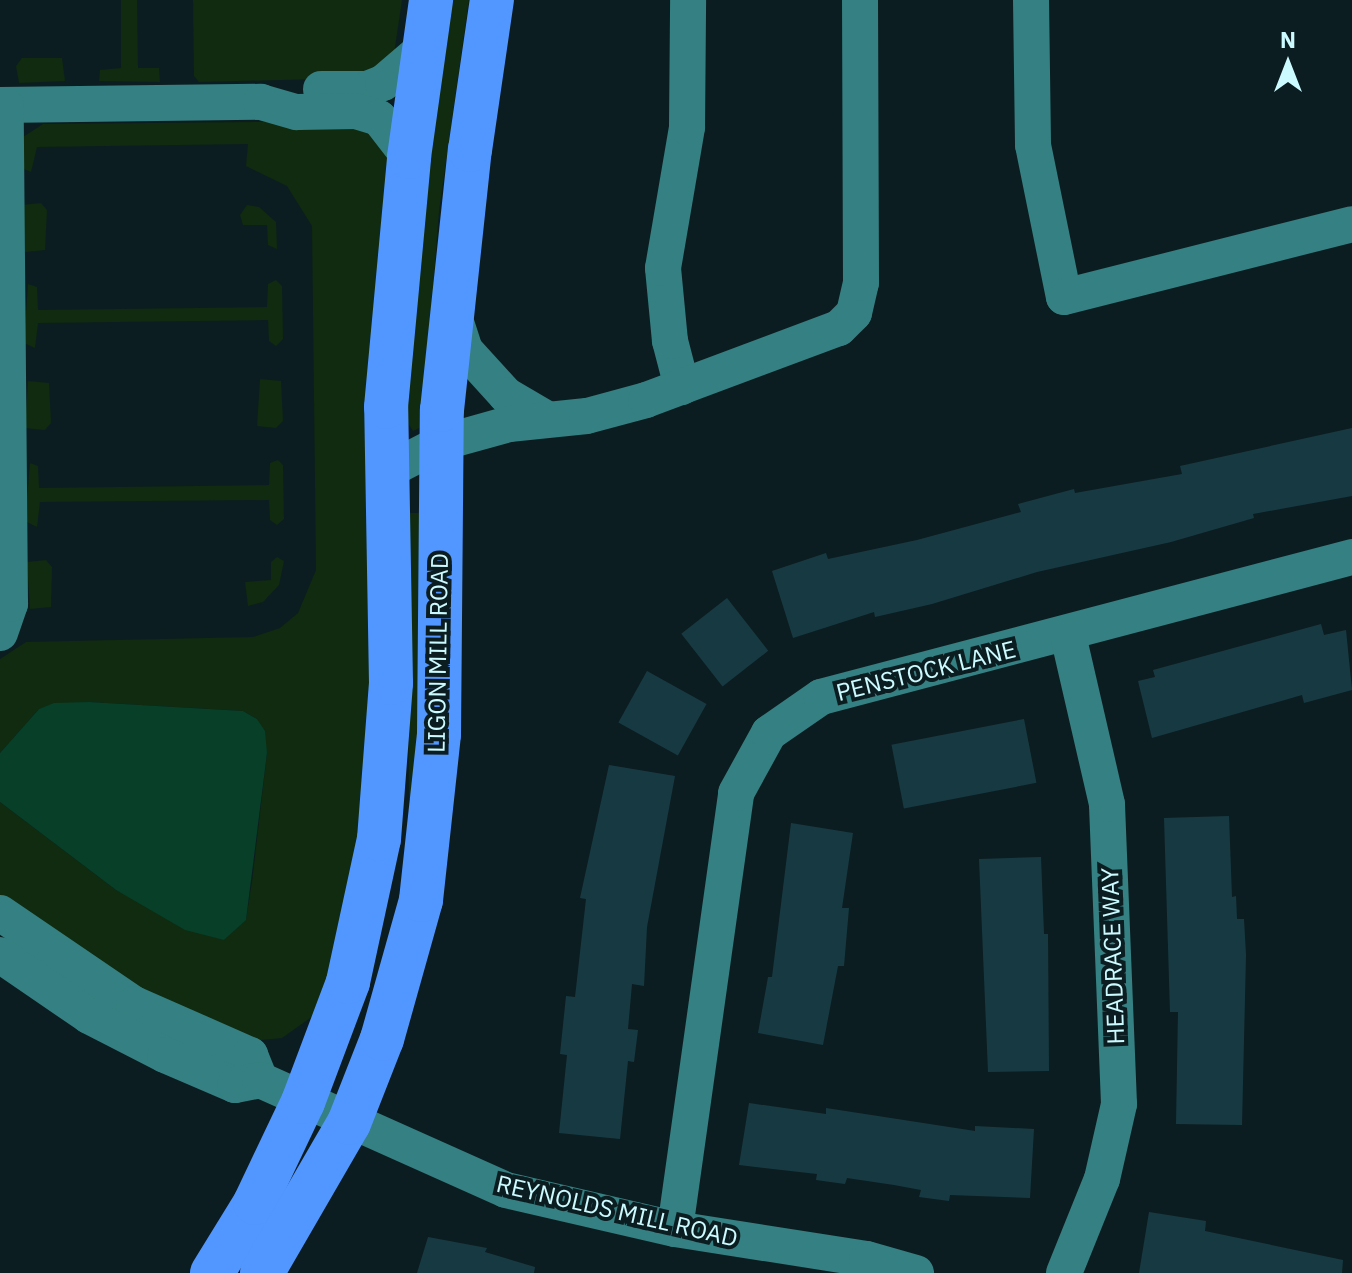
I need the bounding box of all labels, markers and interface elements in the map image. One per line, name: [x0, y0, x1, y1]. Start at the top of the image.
north arrow: [1248, 24, 1328, 104]
text: N: [1280, 25, 1296, 54]
street label: LIGON MILL ROAD: [422, 553, 454, 753]
street label: PENSTOCK LANE: [833, 635, 1019, 707]
street label: HEADRACE WAY: [1096, 867, 1130, 1045]
street label: REYNOLDS MILL ROAD: [494, 1169, 740, 1253]

